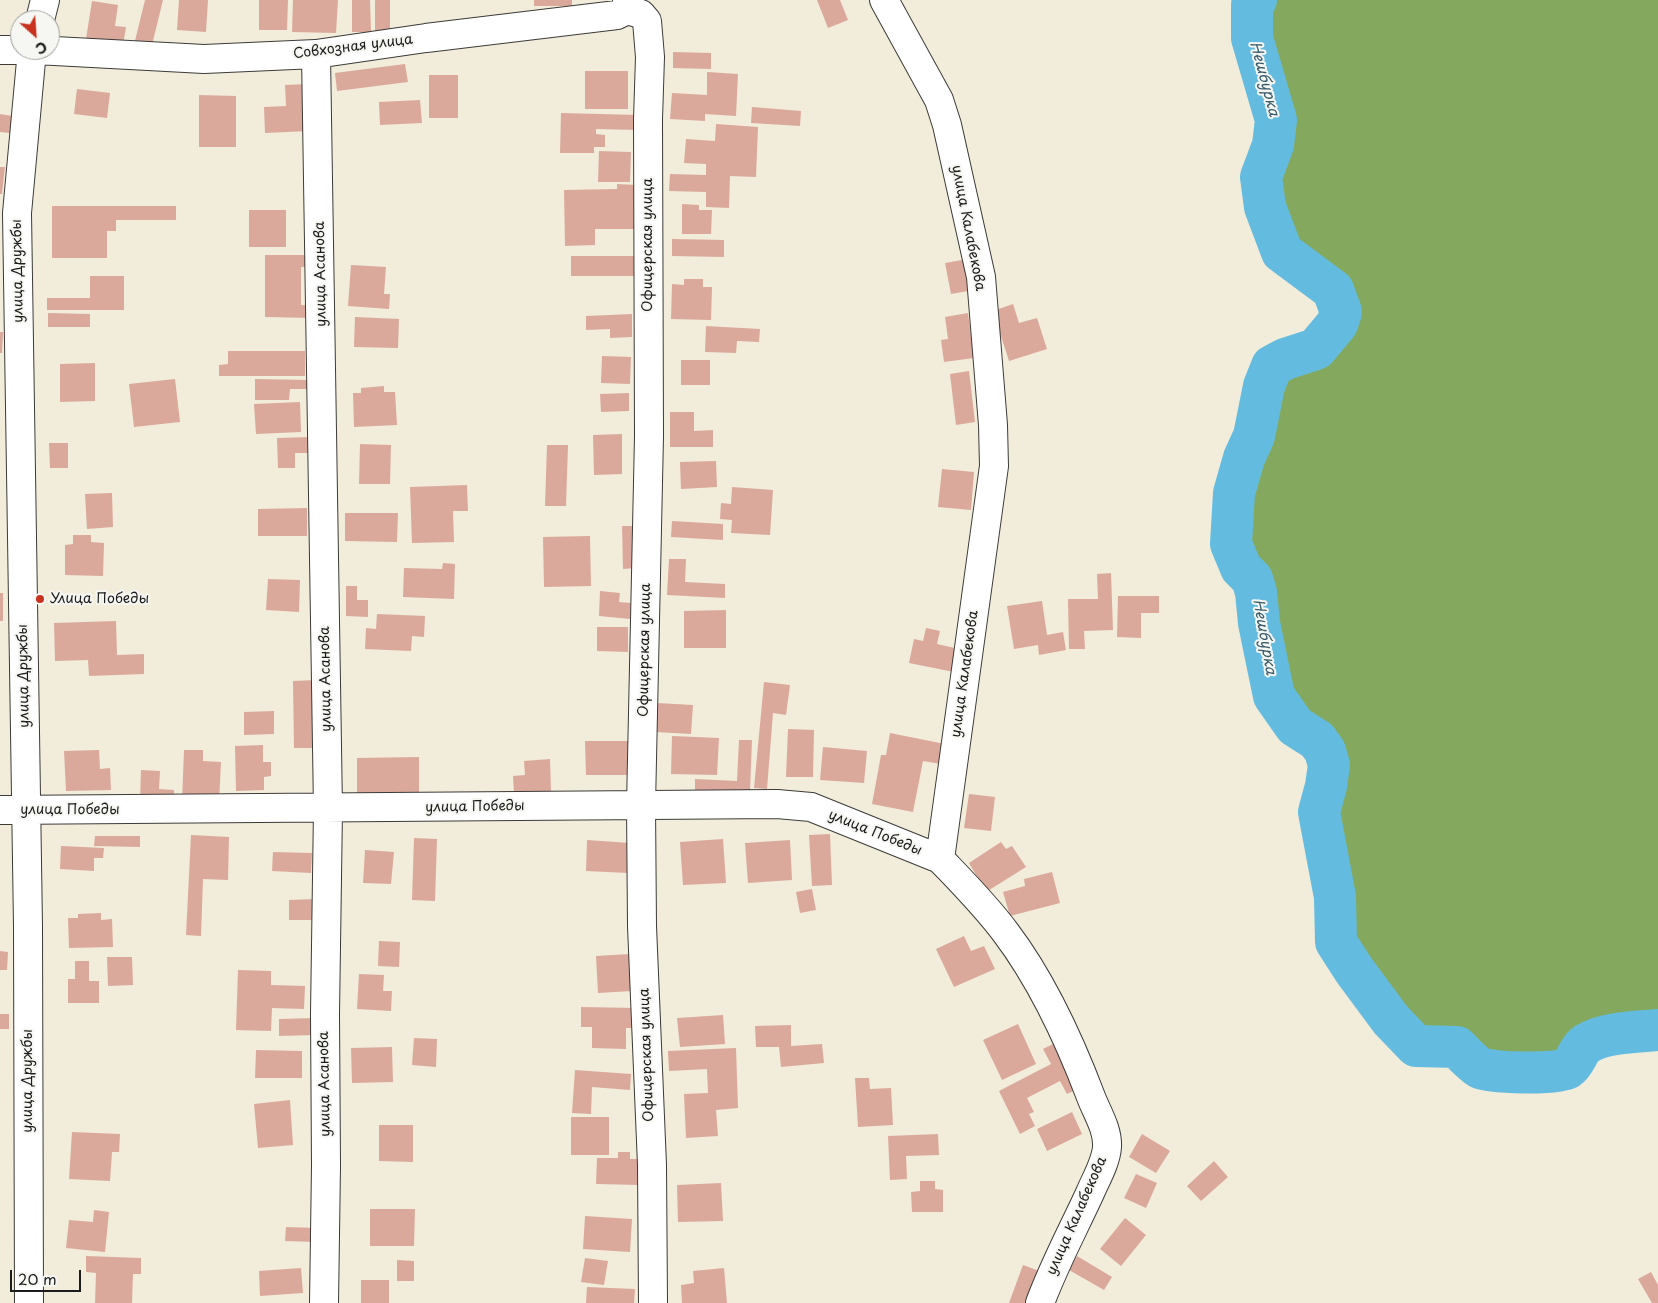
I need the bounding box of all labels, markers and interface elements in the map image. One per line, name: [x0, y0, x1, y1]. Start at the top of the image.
north arrow: [10, 10, 60, 60]
street label: Совхозная улица: [292, 31, 414, 63]
text: С: [32, 36, 51, 60]
water label: Нешбурка: [1245, 40, 1283, 118]
street label: улица Калабекова: [948, 164, 988, 292]
street label: Офицерская улица: [640, 178, 656, 312]
street label: улица Дружбы: [9, 219, 27, 323]
street label: улица Асанова: [312, 221, 330, 327]
street label: Офицерская улица: [635, 583, 655, 717]
place label: Улица Победы: [50, 591, 149, 607]
marker: Улица Победы: [34, 593, 46, 605]
water label: Нешбурка: [1248, 598, 1280, 676]
street label: улица Калабекова: [948, 609, 982, 739]
street label: улица Дружбы: [15, 624, 33, 728]
street label: улица Асанова: [317, 626, 335, 732]
street label: улица Победы: [425, 798, 525, 816]
street label: улица Победы: [20, 802, 120, 818]
street label: улица Победы: [826, 807, 924, 859]
street label: Офицерская улица: [636, 988, 658, 1122]
street label: улица Дружбы: [20, 1029, 36, 1133]
street label: улица Асанова: [316, 1031, 334, 1137]
street label: улица Калабекова: [1043, 1154, 1111, 1278]
scale bar: [12, 1260, 84, 1292]
text: 20 m: [18, 1267, 57, 1290]

